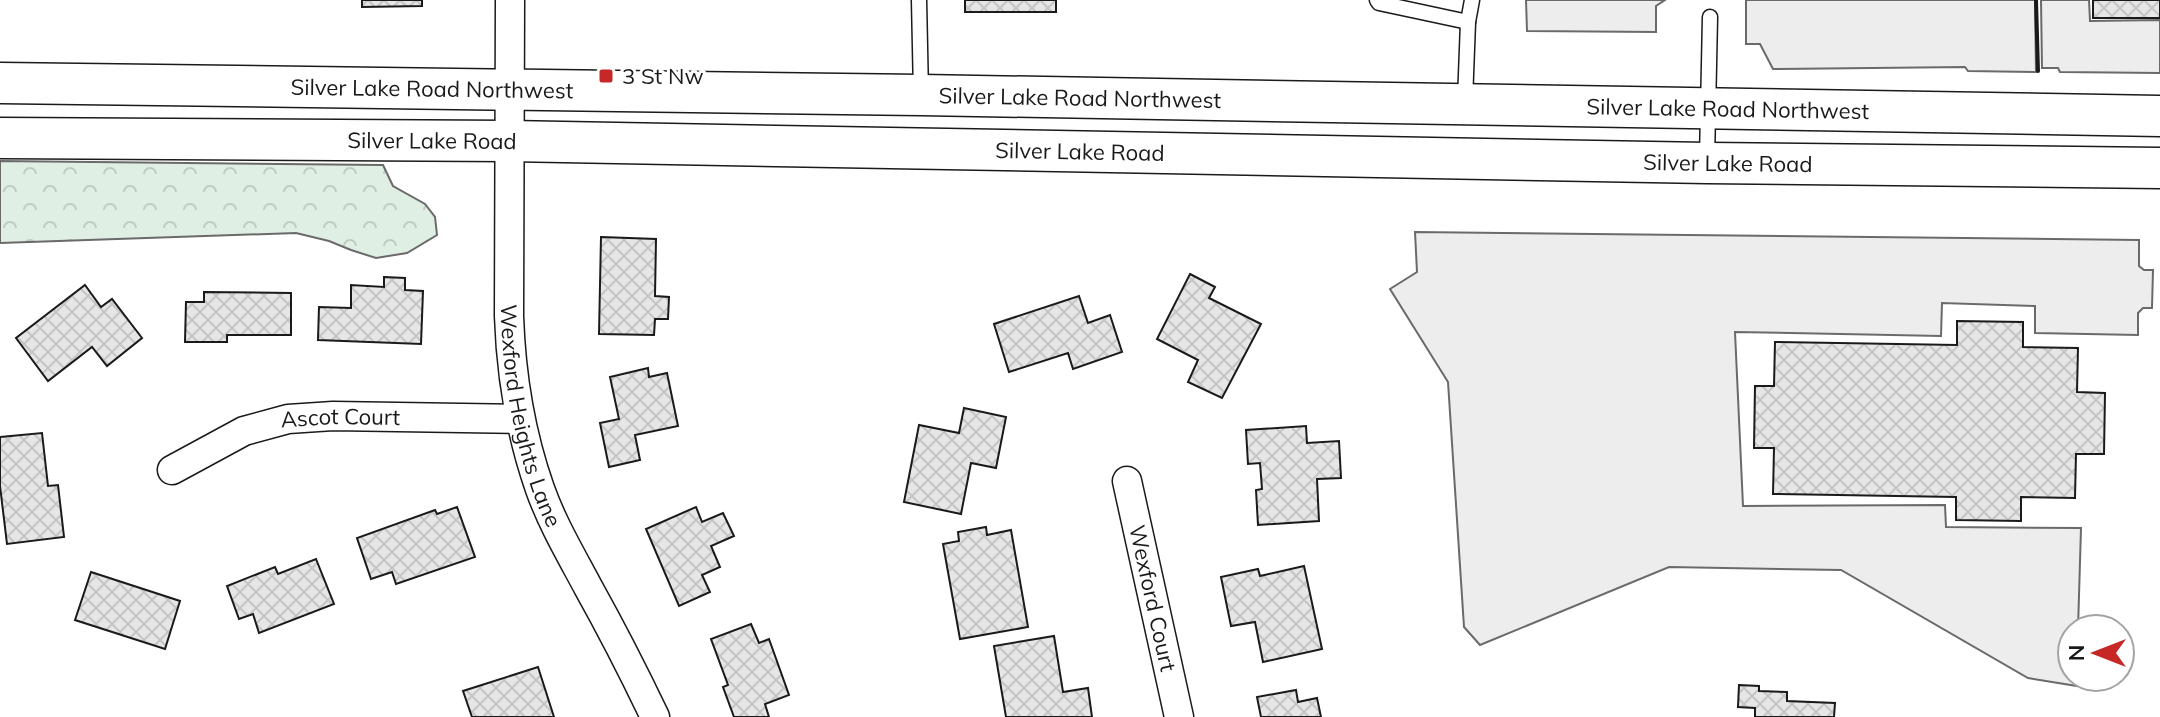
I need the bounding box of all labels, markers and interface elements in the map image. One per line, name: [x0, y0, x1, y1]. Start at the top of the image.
place label: 3 St Nw: [622, 62, 704, 90]
marker: 3 St Nw: [597, 67, 615, 85]
street label: Silver Lake Road Northwest: [290, 73, 574, 104]
street label: Silver Lake Road Northwest: [938, 81, 1222, 114]
street label: Silver Lake Road Northwest: [1586, 92, 1870, 125]
street label: Silver Lake Road: [347, 126, 517, 155]
street label: Silver Lake Road: [995, 136, 1165, 167]
street label: Silver Lake Road: [1643, 148, 1813, 178]
street label: Wexford Heights Lane: [495, 304, 568, 531]
street label: Ascot Court: [280, 402, 401, 433]
street label: Wexford Court: [1123, 522, 1183, 674]
north arrow: [2056, 613, 2136, 693]
text: N: [2062, 645, 2090, 661]

